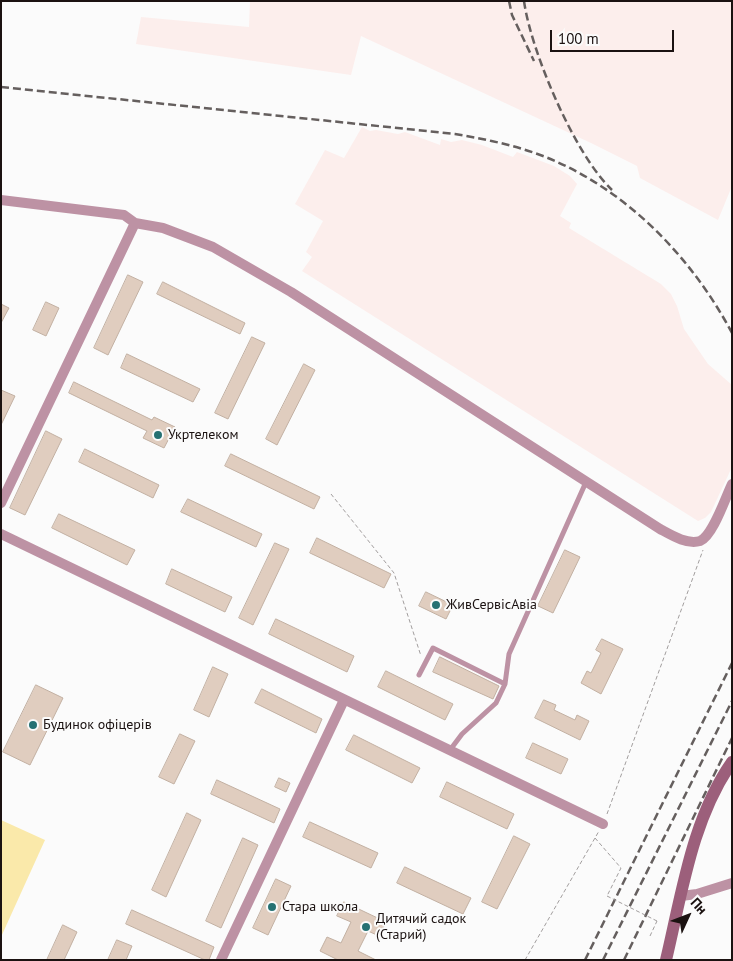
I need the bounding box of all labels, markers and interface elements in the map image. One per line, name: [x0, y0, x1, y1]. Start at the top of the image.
scale bar: [553, 20, 677, 52]
text: 100 m: [558, 29, 599, 48]
place label: Укртелеком: [168, 427, 238, 443]
marker: Укртелеком: [152, 429, 164, 441]
place label: ЖивСервісАвіа: [446, 597, 537, 613]
marker: ЖивСервісАвіа: [430, 599, 442, 611]
place label: Будинок офіцерів: [43, 717, 152, 733]
marker: Будинок офіцерів: [27, 719, 39, 731]
north arrow: [663, 891, 713, 941]
text: Пн: [687, 894, 711, 918]
place label: Стара школа: [282, 899, 358, 915]
marker: Стара школа: [266, 901, 278, 913]
place label: Дитячий садок (Старий): [376, 911, 466, 944]
marker: Дитячий садок (Старий): [360, 921, 372, 933]

